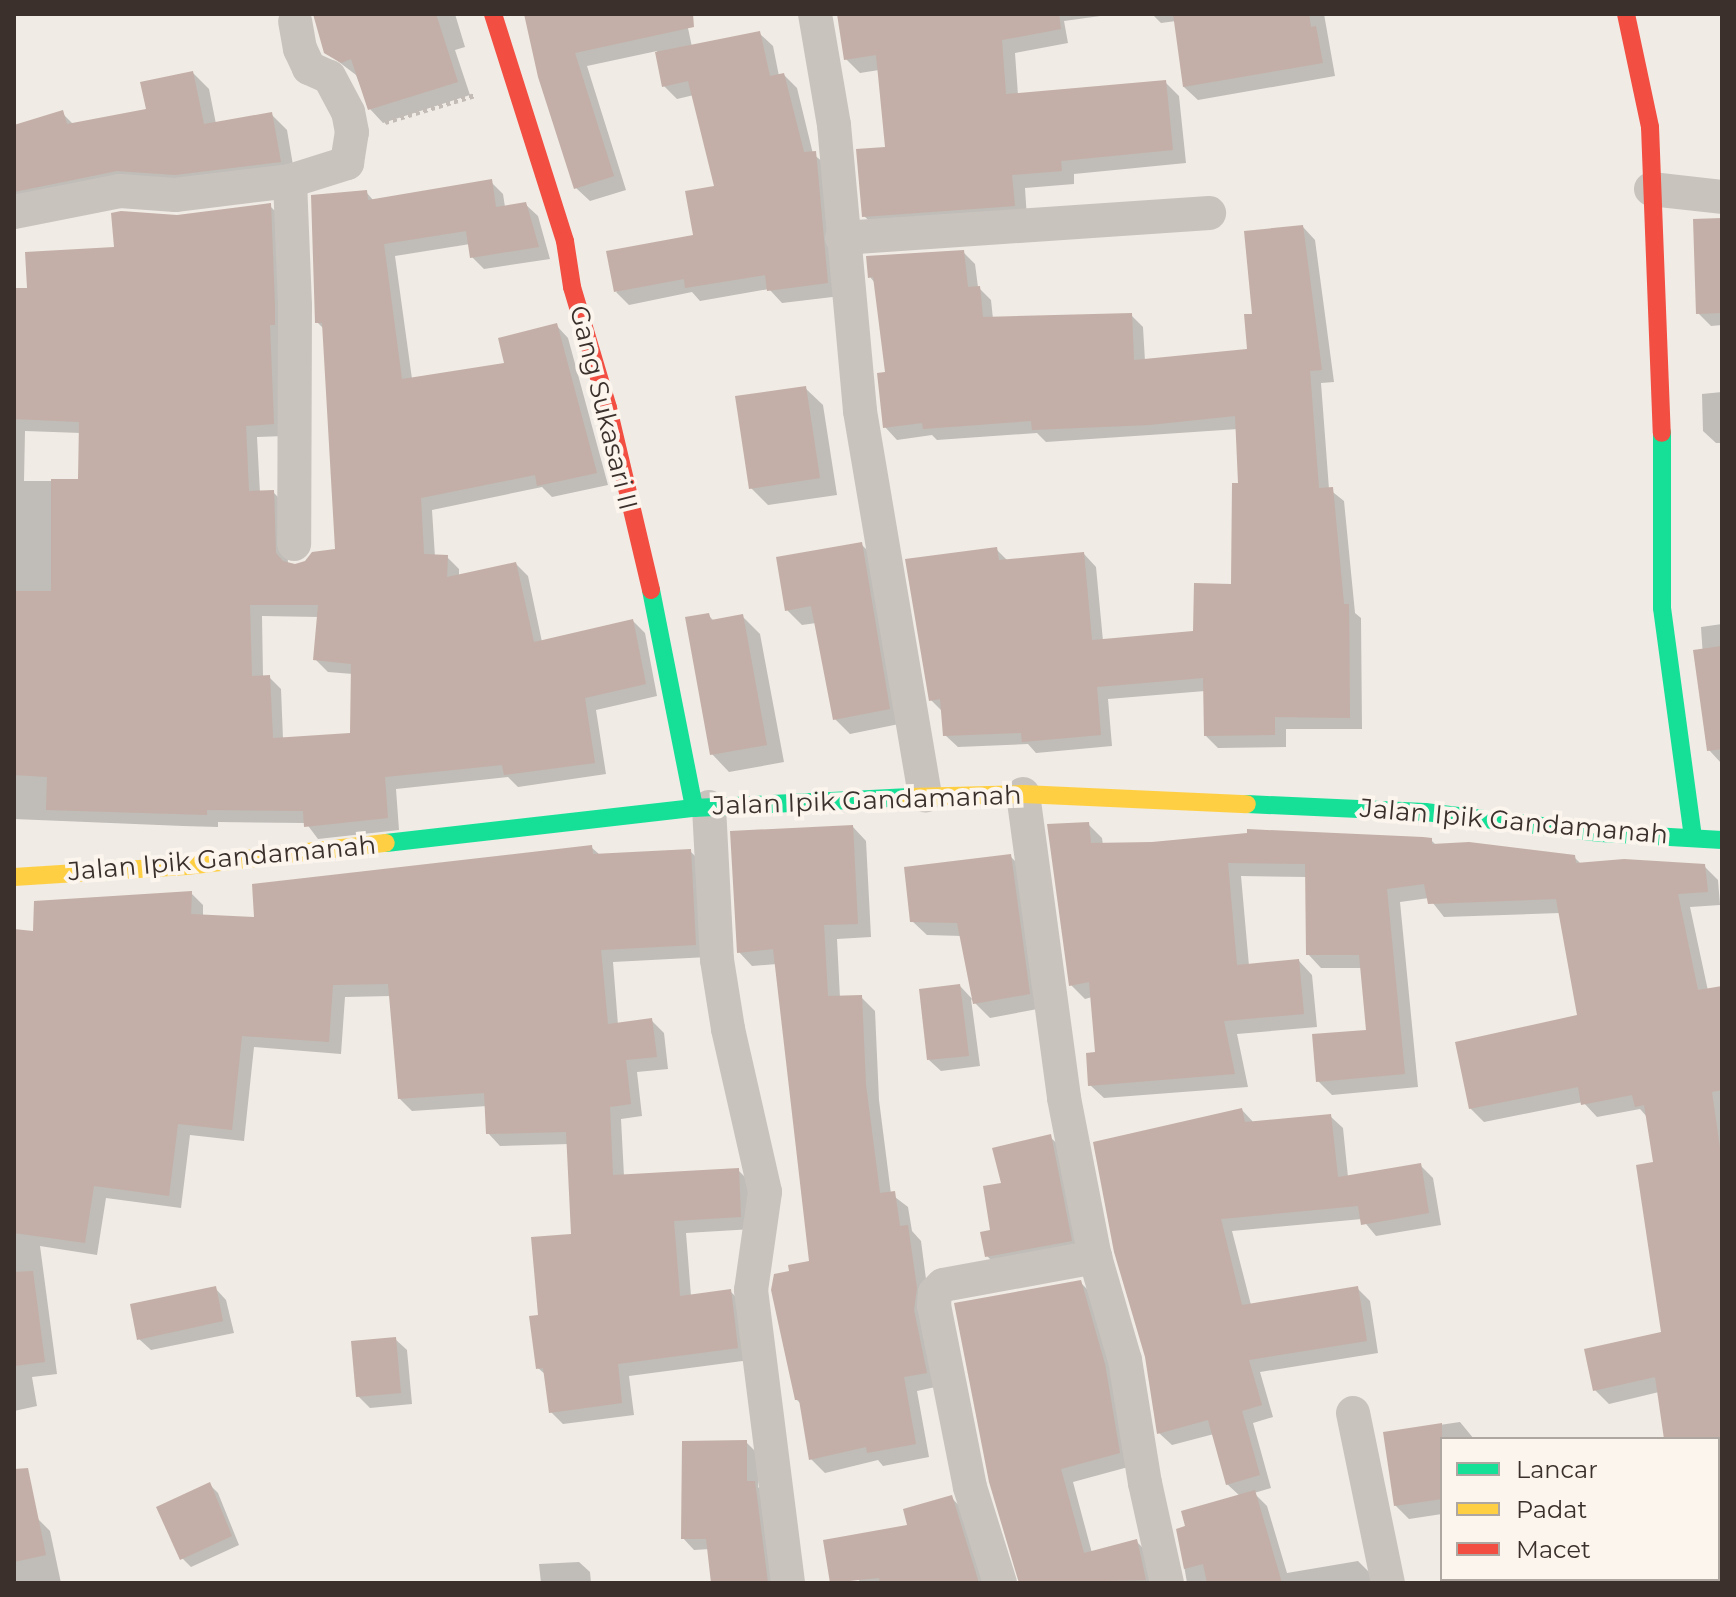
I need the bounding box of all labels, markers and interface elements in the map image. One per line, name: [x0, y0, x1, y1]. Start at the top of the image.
street label: Gang Sukasari II: [563, 303, 643, 513]
street label: Jalan Ipik Gandamanah: [712, 780, 1022, 822]
street label: Jalan Ipik Gandamanah: [1359, 793, 1669, 851]
street label: Jalan Ipik Gandamanah: [67, 830, 377, 888]
legend: [1440, 1437, 1720, 1581]
text: Lancar: [1516, 1455, 1598, 1484]
text: Padat: [1516, 1495, 1587, 1524]
text: Macet: [1516, 1535, 1591, 1564]

